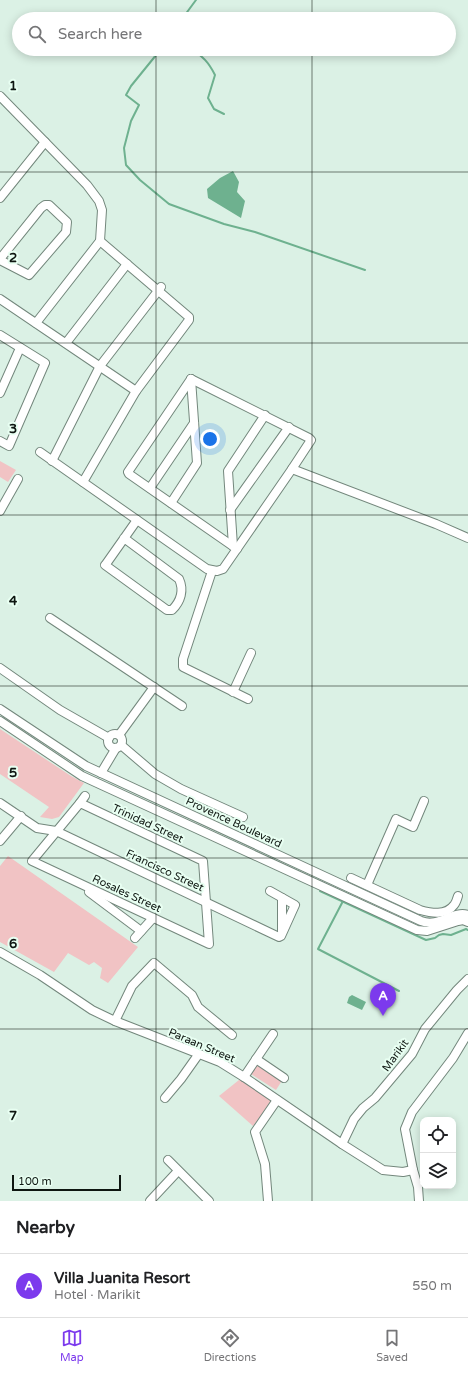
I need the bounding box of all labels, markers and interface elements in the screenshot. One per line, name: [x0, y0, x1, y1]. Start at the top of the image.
search box: [12, 12, 456, 56]
icon: search: [26, 23, 48, 45]
text: Search here: [58, 25, 142, 43]
text: 1: [9, 78, 17, 94]
text: 2: [9, 250, 17, 266]
text: 3: [9, 421, 17, 437]
your location: [200, 429, 220, 449]
text: 4: [9, 593, 18, 609]
text: 5: [9, 765, 17, 781]
street label: Provence Boulevard: [184, 795, 284, 850]
street label: Trinidad Street: [110, 801, 185, 846]
street label: Francisco Street: [124, 847, 206, 894]
street label: Rosales Street: [90, 872, 163, 915]
text: 6: [9, 936, 17, 952]
pin: A: [370, 983, 396, 1016]
street label: Paraan Street: [167, 1026, 237, 1065]
street label: Marikit: [379, 1037, 411, 1074]
text: 7: [9, 1108, 17, 1124]
map controls: [420, 1117, 456, 1189]
button: locate: [420, 1117, 456, 1153]
button: layers: [420, 1153, 456, 1189]
scale bar: [12, 1173, 121, 1192]
text: 100 m: [18, 1175, 52, 1188]
text: Nearby: [16, 1217, 75, 1238]
text: Villa Juanita Resort: [54, 1269, 190, 1287]
text: A: [24, 1278, 34, 1294]
text: 550 m: [412, 1278, 452, 1294]
text: Hotel · Marikit: [54, 1287, 140, 1303]
tab: Map: [60, 1327, 84, 1364]
tab: Directions: [204, 1327, 256, 1364]
tab: Saved: [376, 1327, 408, 1364]

